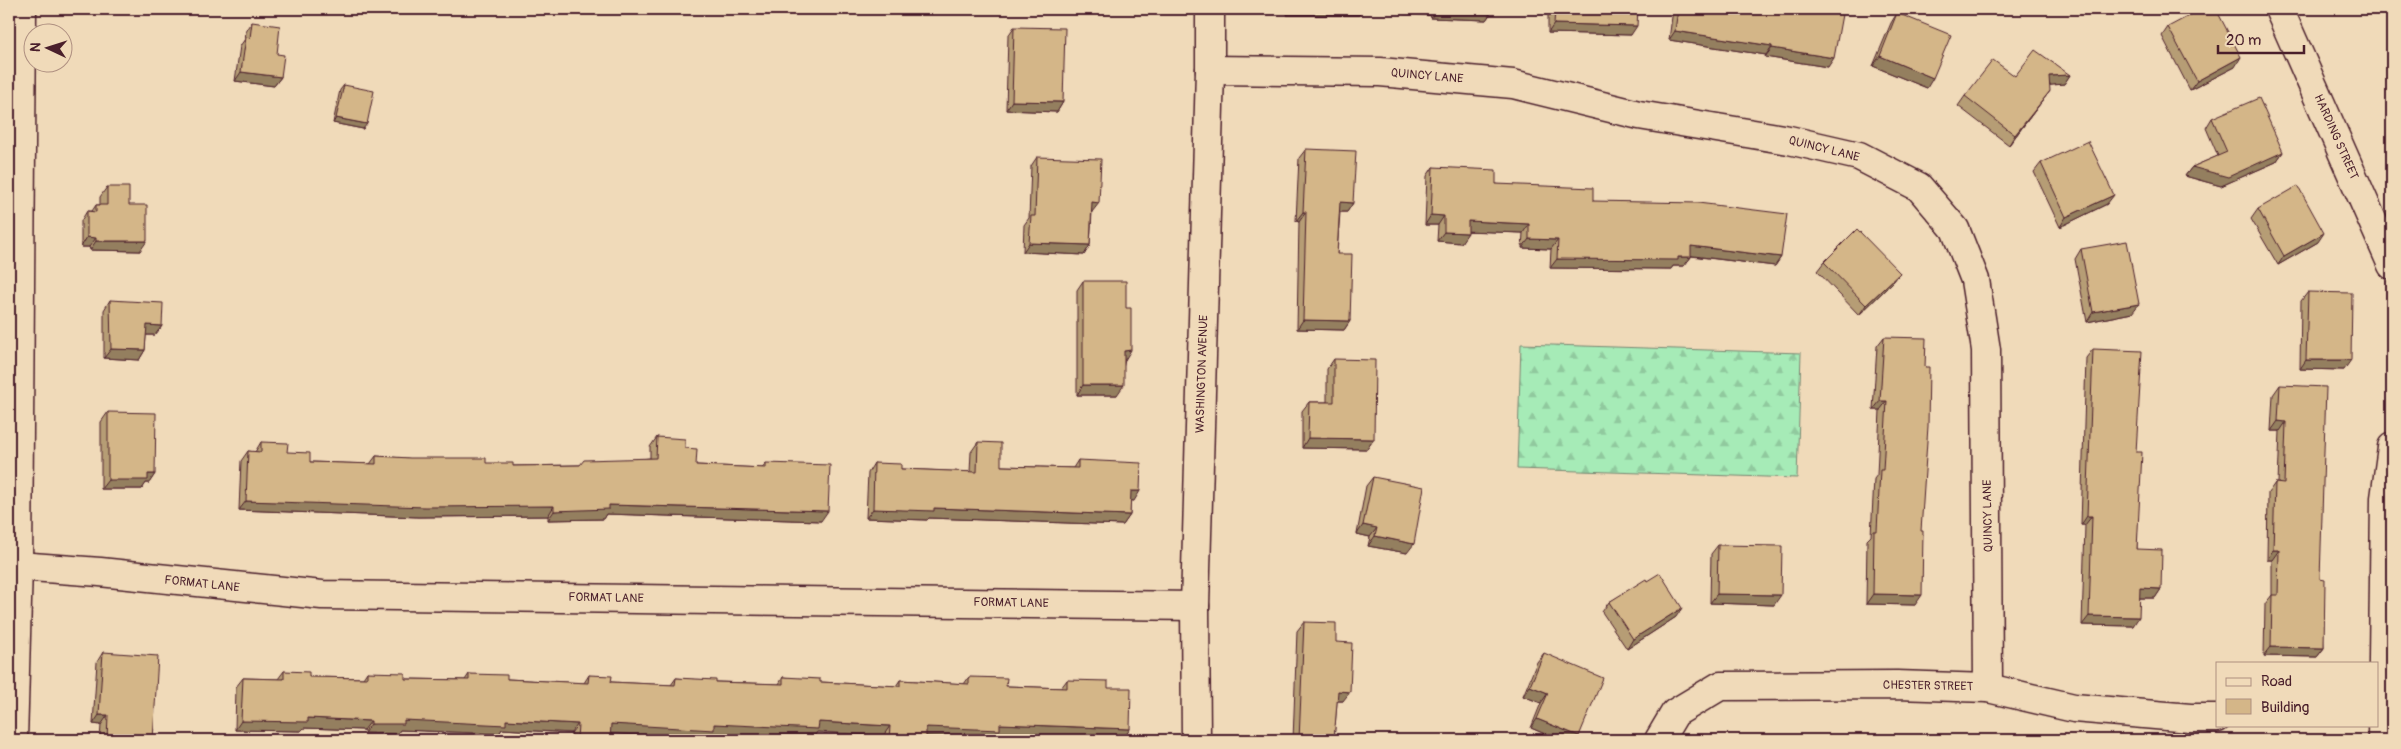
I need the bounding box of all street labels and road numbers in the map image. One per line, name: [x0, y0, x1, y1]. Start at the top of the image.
street label: QUINCY LANE: [1390, 65, 1464, 87]
street label: HARDING STREET: [2311, 92, 2362, 182]
street label: QUINCY LANE: [1787, 133, 1861, 165]
street label: WASHINGTON AVENUE: [1192, 314, 1212, 434]
street label: QUINCY LANE: [1980, 480, 1996, 552]
street label: FORMAT LANE: [164, 573, 240, 595]
street label: FORMAT LANE: [568, 590, 644, 606]
street label: FORMAT LANE: [973, 595, 1049, 611]
street label: CHESTER STREET: [1883, 678, 1974, 694]

